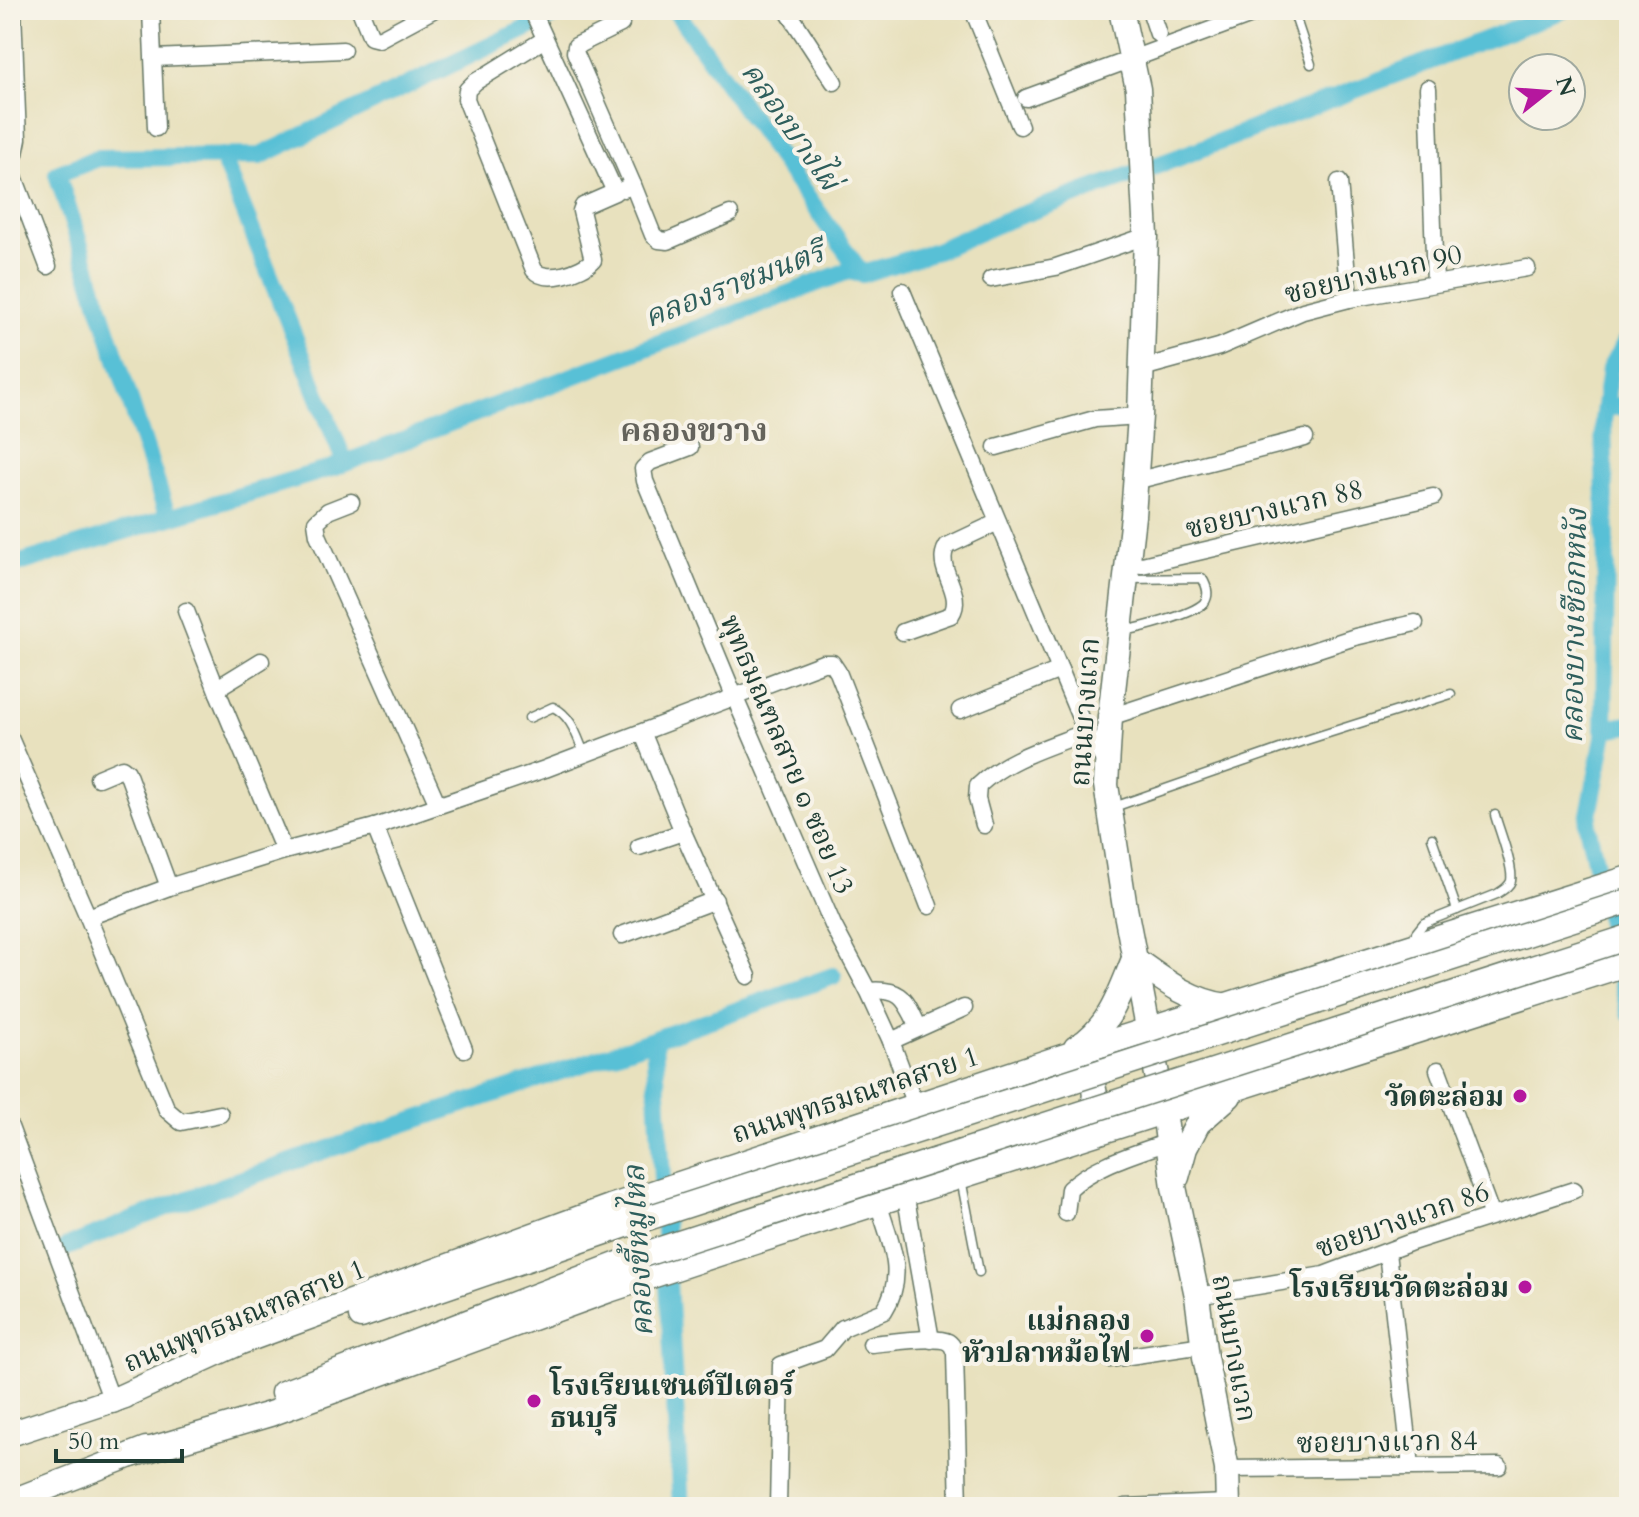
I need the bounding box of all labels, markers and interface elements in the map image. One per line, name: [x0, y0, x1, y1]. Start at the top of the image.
north arrow: [1507, 52, 1587, 132]
water label: คลองบางไผ่: [731, 53, 853, 202]
text: N: [1548, 73, 1582, 100]
water label: คลองราชมนตรี: [638, 229, 835, 338]
street label: ซอยบางแวก 90: [1281, 235, 1466, 313]
district label: คลองขวาง: [620, 409, 768, 453]
street label: ซอยบางแวก 88: [1182, 470, 1367, 548]
water label: คลองบางเชือกหนัง: [1552, 507, 1597, 744]
street label: พุทธมณฑลสาย ๑ ซอย 13: [711, 609, 863, 900]
street label: ถนนบางแวก: [1061, 636, 1109, 788]
street label: ถนนพุทธมณฑลสาย 1: [727, 1037, 984, 1153]
place label: วัดตะล่อม: [1384, 1078, 1504, 1116]
marker: วัดตะล่อม: [1511, 1087, 1529, 1105]
water label: คลองขี้หมูไหล: [611, 1163, 663, 1338]
street label: ซอยบางแวก 86: [1310, 1172, 1494, 1267]
street label: ถนนพุทธมณฑลสาย 1: [118, 1250, 371, 1382]
place label: โรงเรียนวัดตะล่อม: [1289, 1268, 1509, 1307]
street label: ถนนบางแวก: [1202, 1271, 1266, 1425]
marker: โรงเรียนวัดตะล่อม: [1516, 1278, 1534, 1296]
place label: แม่กลอง หัวปลาหม้อไฟ: [962, 1302, 1131, 1372]
marker: แม่กลอง หัวปลาหม้อไฟ: [1138, 1327, 1156, 1345]
place label: โรงเรียนเซนต์ปีเตอร์ ธนบุรี: [549, 1366, 796, 1437]
marker: โรงเรียนเซนต์ปีเตอร์ ธนบุรี: [525, 1392, 543, 1410]
scale bar: [56, 1413, 182, 1463]
street label: ซอยบางแวก 84: [1296, 1421, 1478, 1463]
text: 50 m: [68, 1425, 120, 1458]

